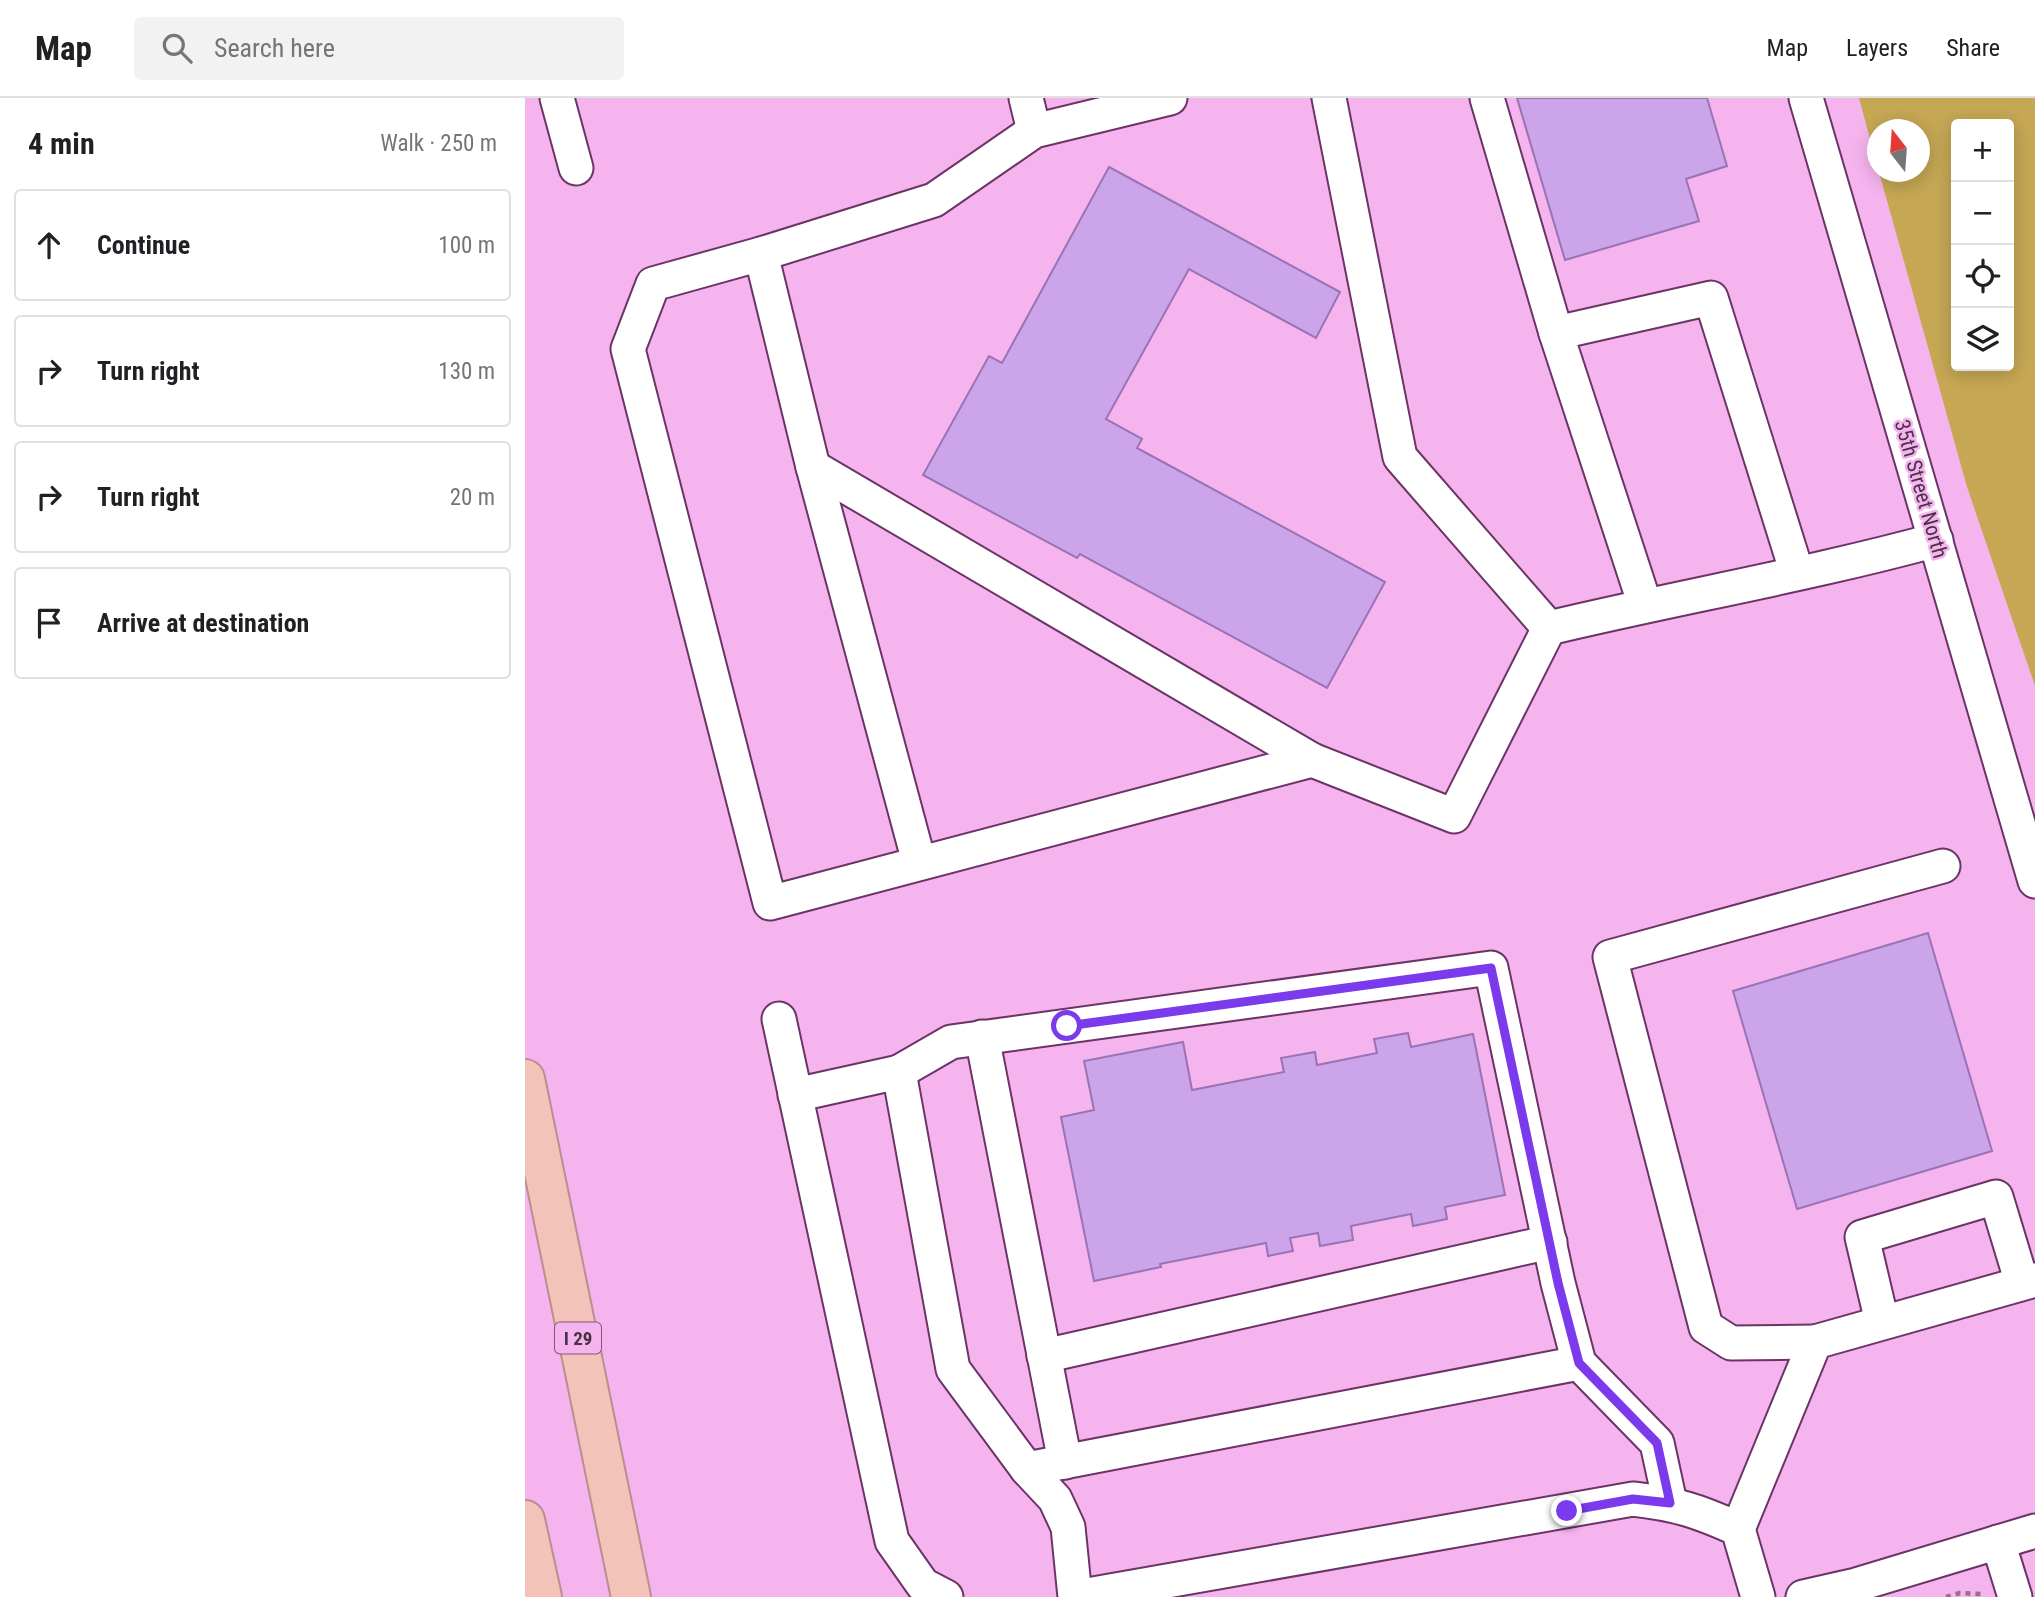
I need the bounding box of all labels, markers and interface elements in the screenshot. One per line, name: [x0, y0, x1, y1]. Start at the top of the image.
search box: [134, 17, 624, 80]
text: Map: [35, 29, 92, 68]
icon: search: [158, 29, 196, 67]
text: Search here: [214, 33, 335, 63]
text: Map: [1767, 34, 1808, 62]
text: Layers: [1846, 34, 1908, 62]
text: Share: [1946, 34, 2000, 62]
north arrow: [1867, 119, 1930, 182]
map controls: [1951, 119, 2014, 371]
button: +: [1951, 119, 2014, 182]
text: 4 min: [28, 126, 95, 161]
text: Walk · 250 m: [380, 130, 497, 157]
button: −: [1951, 182, 2014, 245]
icon: ahead: [30, 226, 68, 264]
text: Continue: [97, 230, 190, 260]
text: 100 m: [438, 232, 495, 259]
button: locate: [1951, 245, 2014, 308]
button: layers: [1951, 308, 2014, 371]
icon: right: [30, 352, 68, 390]
text: Turn right: [97, 356, 199, 386]
text: 130 m: [438, 358, 495, 385]
street label: 35th Street North: [1890, 417, 1952, 561]
icon: right: [30, 478, 68, 516]
text: Turn right: [97, 482, 199, 512]
text: 20 m: [450, 484, 495, 511]
icon: arrive: [30, 604, 68, 642]
text: Arrive at destination: [97, 608, 309, 638]
route start: [1051, 1010, 1082, 1041]
road number: I 29: [555, 1322, 601, 1354]
route end: [1551, 1495, 1582, 1526]

